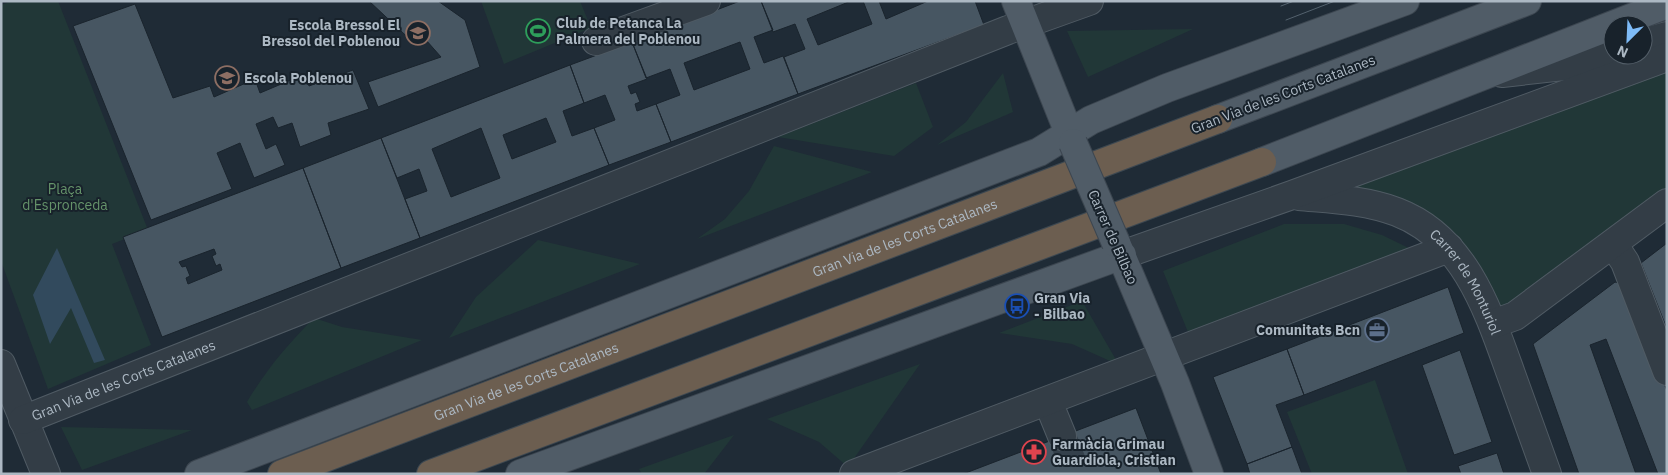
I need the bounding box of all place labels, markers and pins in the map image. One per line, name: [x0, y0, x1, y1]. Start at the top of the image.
place label: Club de Petanca La Palmera del Poblenou: [556, 14, 700, 48]
place label: Escola Bressol El Bressol del Poblenou: [262, 16, 400, 50]
sports icon: Club de Petanca La Palmera del Poblenou: [525, 18, 551, 44]
school or university icon: Escola Bressol El Bressol del Poblenou: [405, 20, 431, 46]
school or university icon: Escola Poblenou: [214, 65, 240, 91]
place label: Escola Poblenou: [244, 69, 352, 87]
place label: Gran Via - Bilbao: [1034, 289, 1090, 323]
bus stop icon: Gran Via - Bilbao: [1004, 293, 1030, 319]
office icon: Comunitats Bcn: [1364, 317, 1390, 343]
place label: Comunitats Bcn: [1256, 321, 1360, 339]
place label: Farmàcia Grimau Guardiola, Cristian: [1052, 435, 1176, 469]
pharmacy icon: Farmàcia Grimau Guardiola, Cristian: [1021, 439, 1047, 465]

